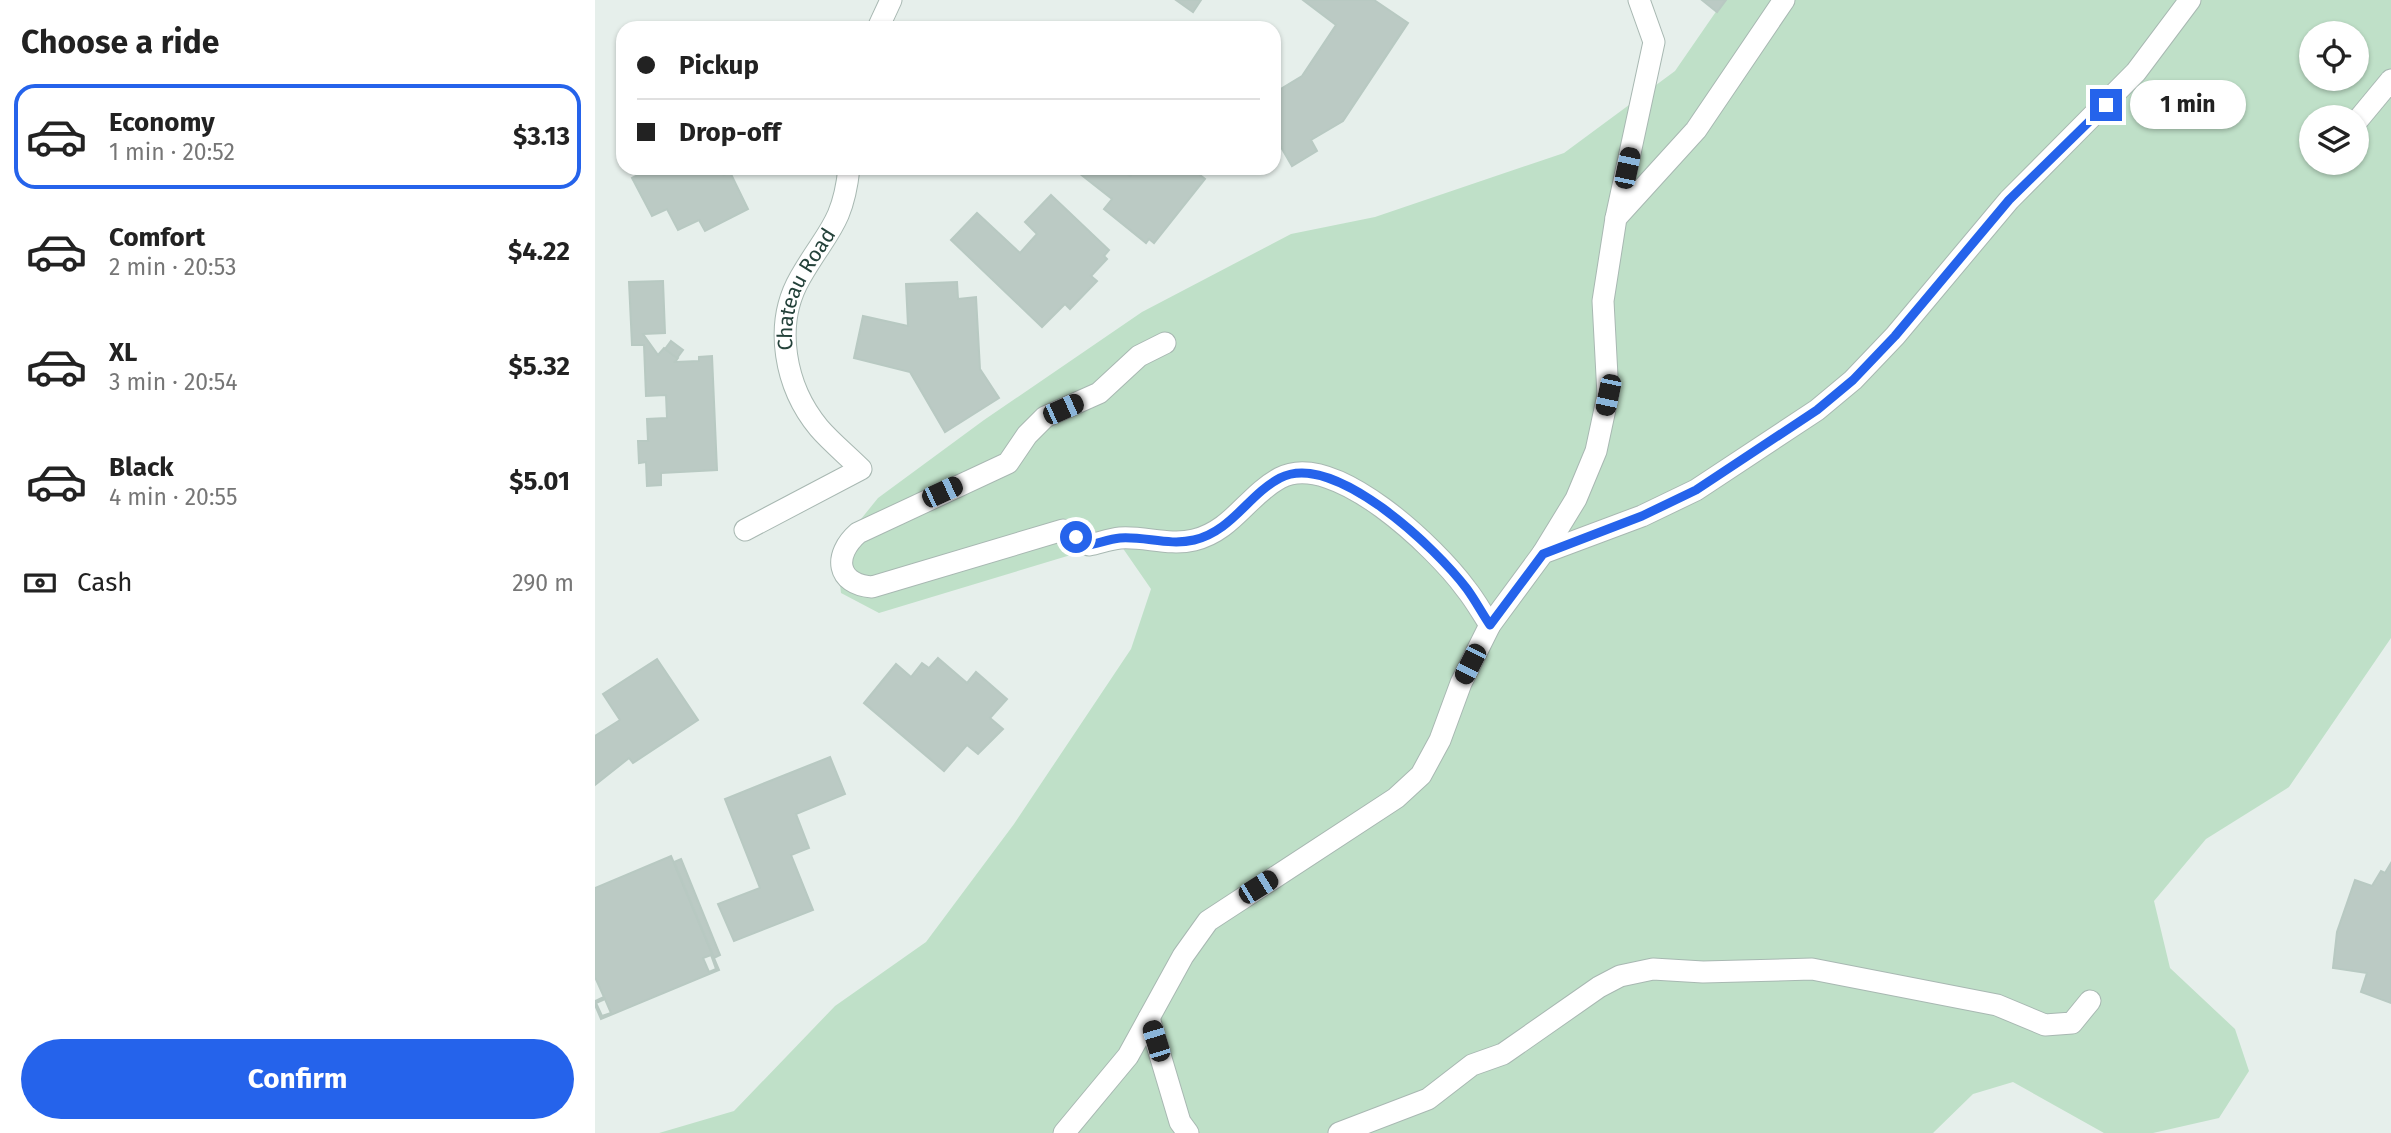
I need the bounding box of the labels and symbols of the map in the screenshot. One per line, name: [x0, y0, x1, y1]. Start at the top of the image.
callout: 1 min: [2131, 80, 2246, 130]
route end: [2090, 89, 2122, 121]
car: [1613, 145, 1642, 191]
street label: Chateau Road: [772, 223, 841, 351]
car: [1594, 372, 1623, 418]
car: [1040, 391, 1087, 427]
car: [919, 474, 966, 510]
route start: [1060, 521, 1092, 553]
car: [1452, 641, 1489, 687]
car: [1235, 867, 1282, 907]
car: [1140, 1018, 1173, 1064]

